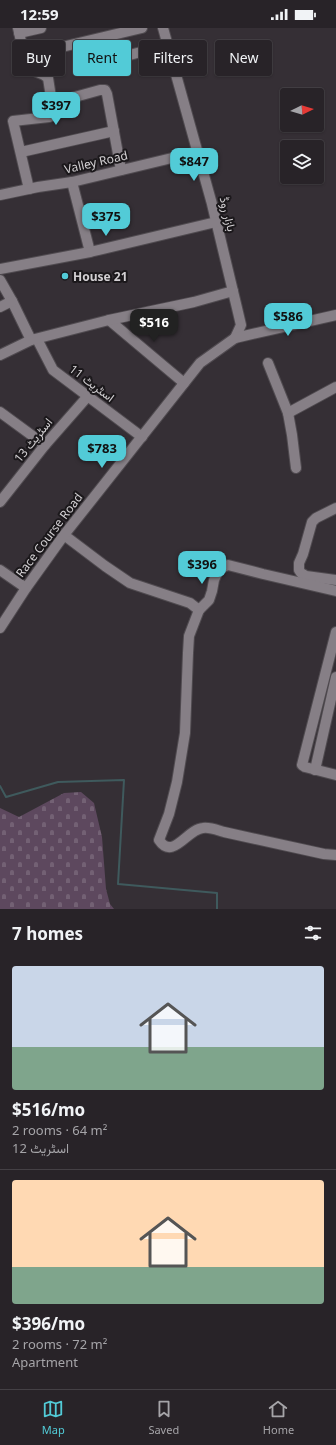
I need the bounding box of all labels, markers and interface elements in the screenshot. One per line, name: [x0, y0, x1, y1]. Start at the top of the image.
text: 12:59: [20, 4, 59, 24]
chip: Buy: [12, 40, 65, 76]
chip: Rent: [73, 40, 131, 76]
chip: Filters: [139, 40, 207, 76]
chip: New: [215, 40, 272, 76]
north arrow: [280, 88, 324, 132]
map controls: [280, 88, 324, 184]
pin: $397: [32, 92, 80, 126]
text: $397: [41, 96, 71, 114]
button: layers: [280, 140, 324, 184]
street label: Valley Road: [63, 146, 129, 178]
pin: $847: [170, 148, 218, 182]
text: $847: [179, 152, 209, 170]
street label: بازار روڈ: [216, 195, 240, 233]
pin: $375: [82, 203, 130, 237]
text: $375: [91, 207, 121, 225]
place label: House 21: [73, 268, 128, 285]
marker: House 21: [60, 271, 70, 281]
pin: $586: [264, 303, 312, 337]
text: $586: [273, 307, 303, 325]
pin: $516: [130, 309, 178, 343]
text: $516: [139, 313, 169, 331]
street label: اسٹریٹ 11: [66, 360, 118, 406]
street label: اسٹریٹ 13: [10, 414, 56, 466]
pin: $783: [78, 435, 126, 469]
text: $783: [87, 439, 117, 457]
street label: Race Course Road: [12, 489, 86, 581]
pin: $396: [178, 551, 226, 585]
text: $396: [187, 555, 217, 573]
text: 7 homes: [12, 922, 83, 945]
icon: filters: [302, 922, 324, 944]
icon: home: [132, 992, 204, 1064]
text: $516/mo: [12, 1098, 85, 1121]
text: 2 rooms · 64 m²: [12, 1121, 107, 1139]
text: اسٹریٹ 12: [12, 1139, 69, 1157]
icon: home: [132, 1206, 204, 1278]
text: $396/mo: [12, 1312, 85, 1335]
text: 2 rooms · 72 m²: [12, 1335, 107, 1353]
text: Apartment: [12, 1353, 78, 1371]
tab: Map: [42, 1398, 65, 1437]
tab: Saved: [148, 1398, 179, 1437]
tab: Home: [263, 1398, 294, 1437]

